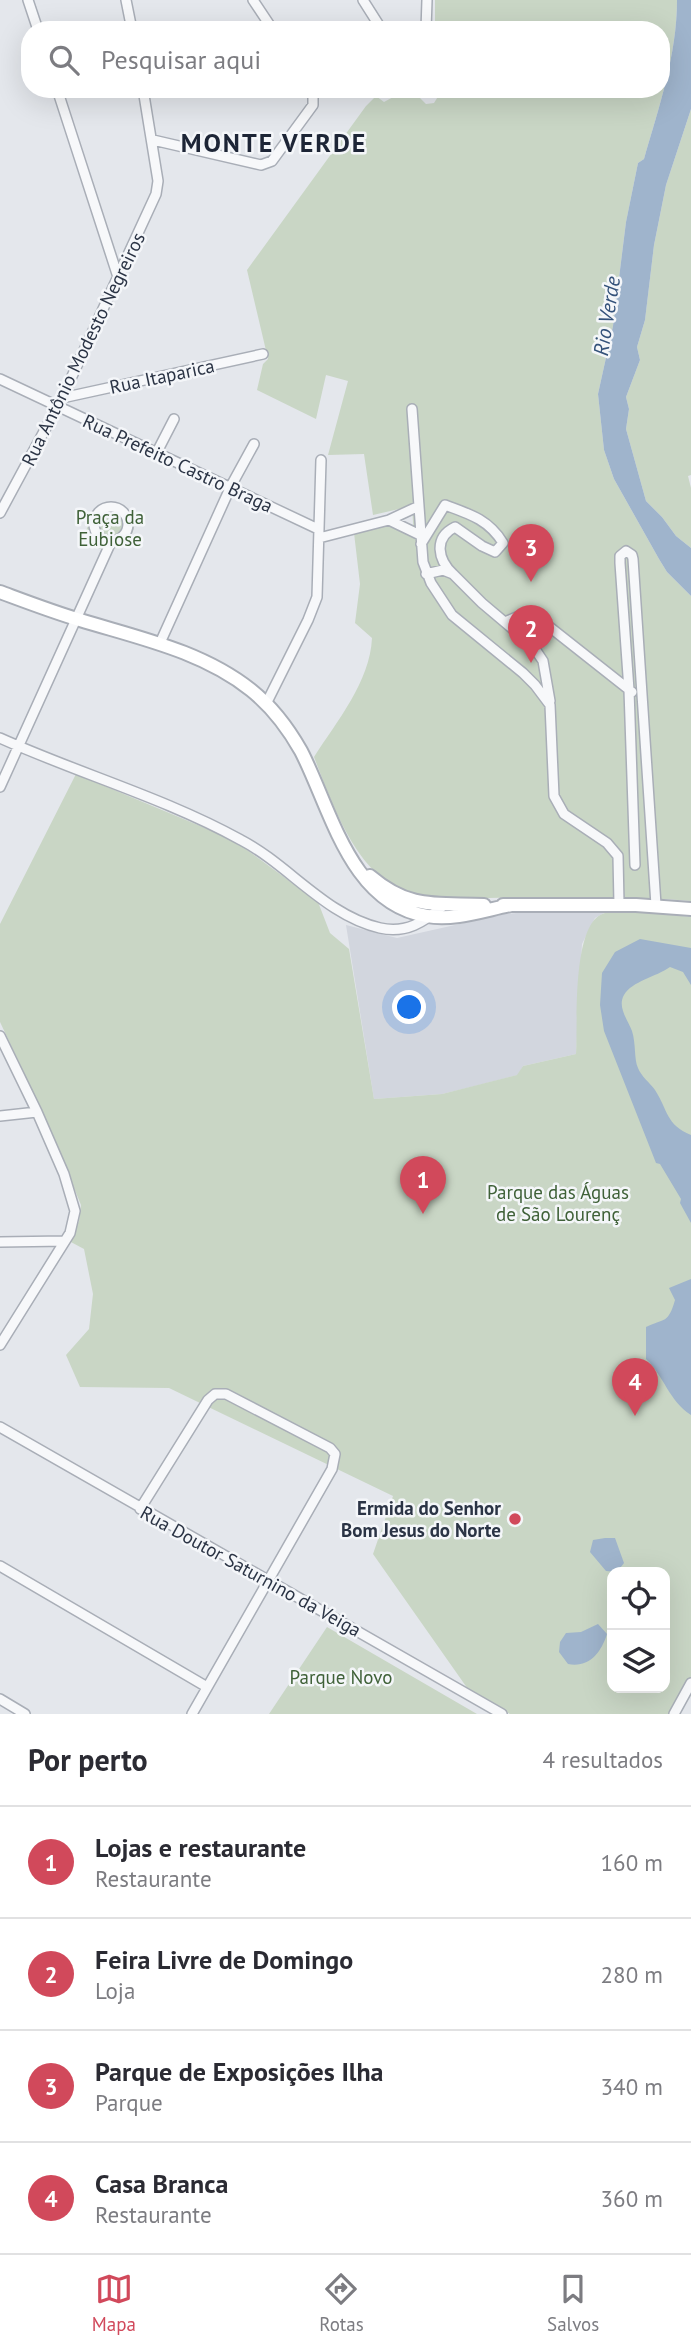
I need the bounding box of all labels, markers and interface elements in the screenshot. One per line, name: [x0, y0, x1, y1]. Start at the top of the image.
search box: [21, 21, 670, 98]
icon: search: [45, 41, 83, 79]
text: Pesquisar aqui: [101, 43, 261, 76]
district label: MONTE VERDE: [181, 126, 367, 159]
street label: Rua Antônio Modesto Negreiros: [16, 228, 150, 470]
water label: Rio Verde: [587, 274, 626, 358]
street label: Rua Itaparica: [107, 353, 217, 399]
street label: Rua Prefeito Castro Braga: [79, 408, 277, 518]
park label: Praça da Eubiose: [76, 505, 144, 551]
pin: 3: [508, 524, 554, 582]
pin: 2: [508, 605, 554, 663]
your location: [392, 990, 426, 1024]
pin: 1: [400, 1156, 446, 1214]
park label: Parque das Águas de São Lourenç: [487, 1180, 629, 1226]
pin: 4: [612, 1358, 658, 1416]
place label: Ermida do Senhor Bom Jesus do Norte: [341, 1496, 501, 1542]
street label: Rua Doutor Saturnino da Veiga: [136, 1500, 366, 1642]
marker: Ermida do Senhor Bom Jesus do Norte: [507, 1511, 523, 1527]
map controls: [607, 1567, 670, 1693]
button: locate: [607, 1567, 670, 1630]
button: layers: [607, 1630, 670, 1693]
park label: Parque Novo: [290, 1665, 392, 1689]
text: Por perto: [28, 1740, 148, 1779]
text: 4 resultados: [542, 1745, 663, 1774]
text: Lojas e restaurante: [95, 1831, 306, 1864]
text: 1: [44, 1848, 58, 1877]
text: 160 m: [601, 1848, 663, 1877]
text: Restaurante: [95, 1864, 212, 1893]
text: Feira Livre de Domingo: [95, 1943, 353, 1976]
text: 2: [44, 1960, 58, 1989]
text: 280 m: [601, 1960, 663, 1989]
text: Loja: [95, 1976, 135, 2005]
text: Parque de Exposições Ilha: [95, 2055, 384, 2088]
text: 3: [44, 2072, 58, 2101]
text: 340 m: [601, 2072, 663, 2101]
text: Parque: [95, 2088, 163, 2117]
text: Casa Branca: [95, 2167, 228, 2200]
text: 4: [44, 2184, 58, 2213]
text: 360 m: [601, 2184, 663, 2213]
text: Restaurante: [95, 2200, 212, 2229]
tab: Mapa: [92, 2270, 136, 2336]
tab: Rotas: [319, 2270, 364, 2336]
tab: Salvos: [547, 2270, 599, 2336]

